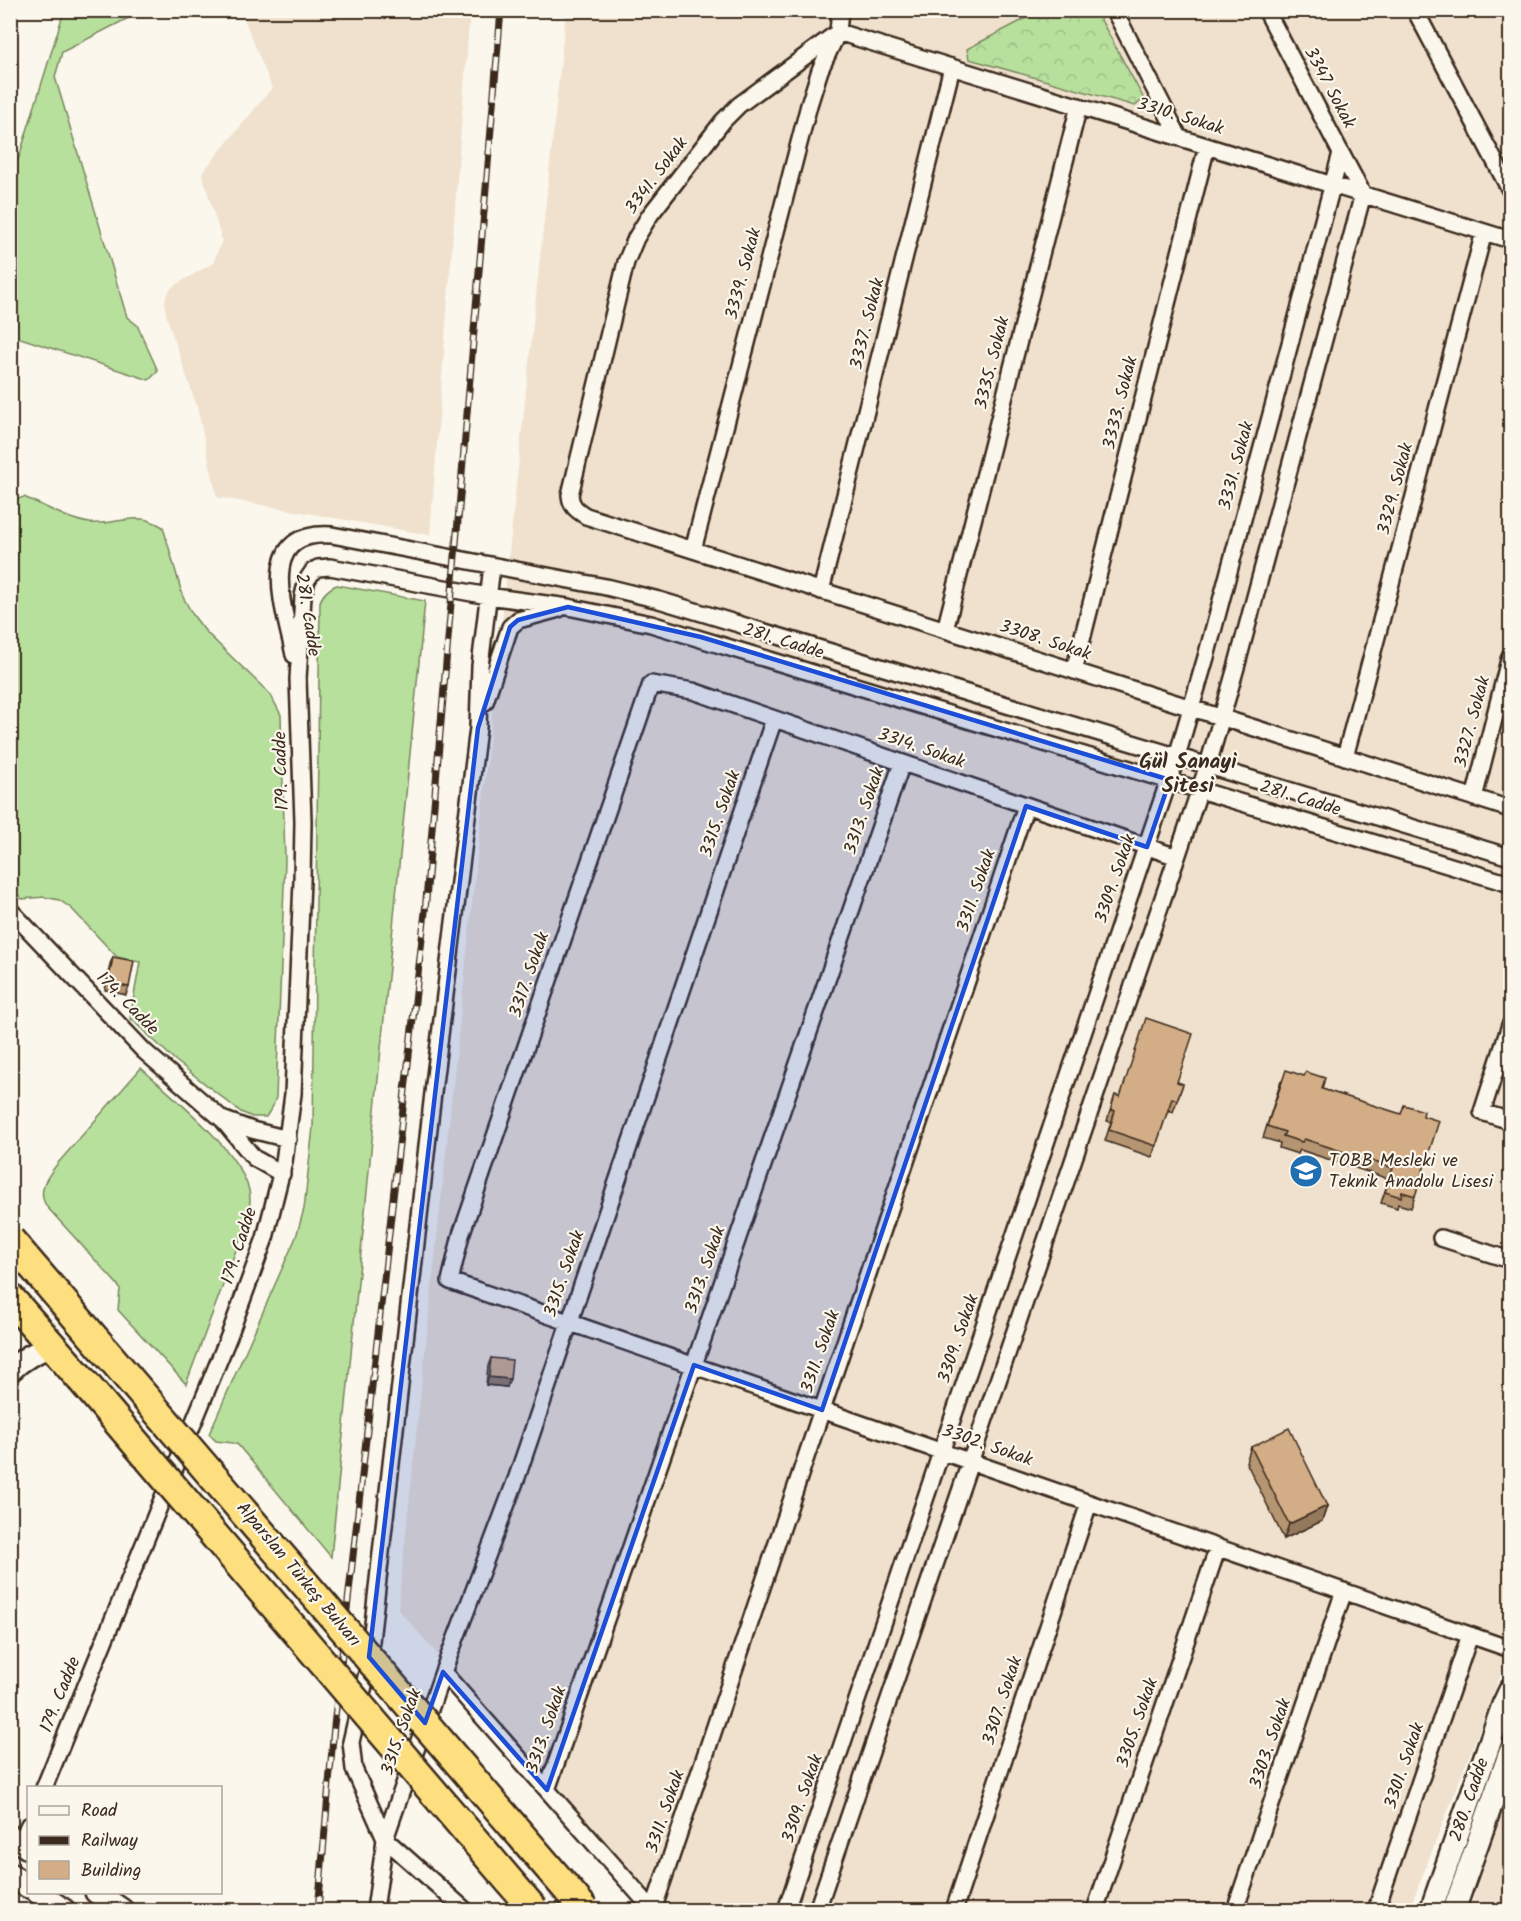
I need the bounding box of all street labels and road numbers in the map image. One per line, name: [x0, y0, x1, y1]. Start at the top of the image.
street label: 3347 Sokak: [1295, 42, 1363, 135]
street label: 3310. Sokak: [1133, 90, 1228, 144]
street label: 3341. Sokak: [618, 131, 696, 221]
street label: 3339. Sokak: [718, 224, 770, 323]
street label: 3337. Sokak: [843, 275, 894, 373]
street label: 3335. Sokak: [967, 313, 1019, 413]
street label: 3333. Sokak: [1095, 353, 1147, 453]
street label: 3331. Sokak: [1211, 418, 1263, 514]
street label: 3329. Sokak: [1370, 439, 1422, 538]
street label: 281. Cadde: [286, 571, 328, 659]
street label: 3308. Sokak: [995, 613, 1095, 670]
street label: 281. Cadde: [739, 616, 827, 668]
street label: 3327. Sokak: [1447, 672, 1499, 771]
street label: 3314. Sokak: [873, 721, 969, 778]
street label: 179. Cadde: [266, 731, 298, 811]
street label: 3313. Sokak: [836, 763, 894, 859]
street label: 3315. Sokak: [693, 766, 750, 861]
street label: 281. Cadde: [1256, 773, 1344, 825]
street label: 3309. Sokak: [1087, 830, 1145, 928]
street label: 3311. Sokak: [949, 845, 1005, 937]
street label: 3317. Sokak: [502, 928, 558, 1022]
street label: 174. Cadde: [89, 965, 165, 1043]
street label: 179. Cadde: [214, 1204, 266, 1288]
street label: 3313. Sokak: [677, 1222, 735, 1318]
street label: 3315. Sokak: [537, 1226, 594, 1321]
street label: 3309. Sokak: [930, 1290, 988, 1388]
street label: 3311. Sokak: [793, 1306, 849, 1398]
street label: 3302. Sokak: [938, 1417, 1037, 1475]
street label: Alparslan Türkeş Bulvarı: [228, 1496, 368, 1654]
street label: 3307. Sokak: [975, 1652, 1031, 1749]
street label: 179. Cadde: [33, 1653, 89, 1737]
street label: 3305. Sokak: [1109, 1673, 1167, 1772]
street label: 3313. Sokak: [518, 1682, 576, 1778]
street label: 3315. Sokak: [374, 1684, 431, 1779]
street label: 3303. Sokak: [1242, 1694, 1300, 1793]
street label: 3301. Sokak: [1377, 1718, 1433, 1813]
street label: 3309. Sokak: [774, 1750, 832, 1848]
street label: 280. Cadde: [1442, 1754, 1498, 1846]
street label: 3311. Sokak: [638, 1766, 694, 1858]

